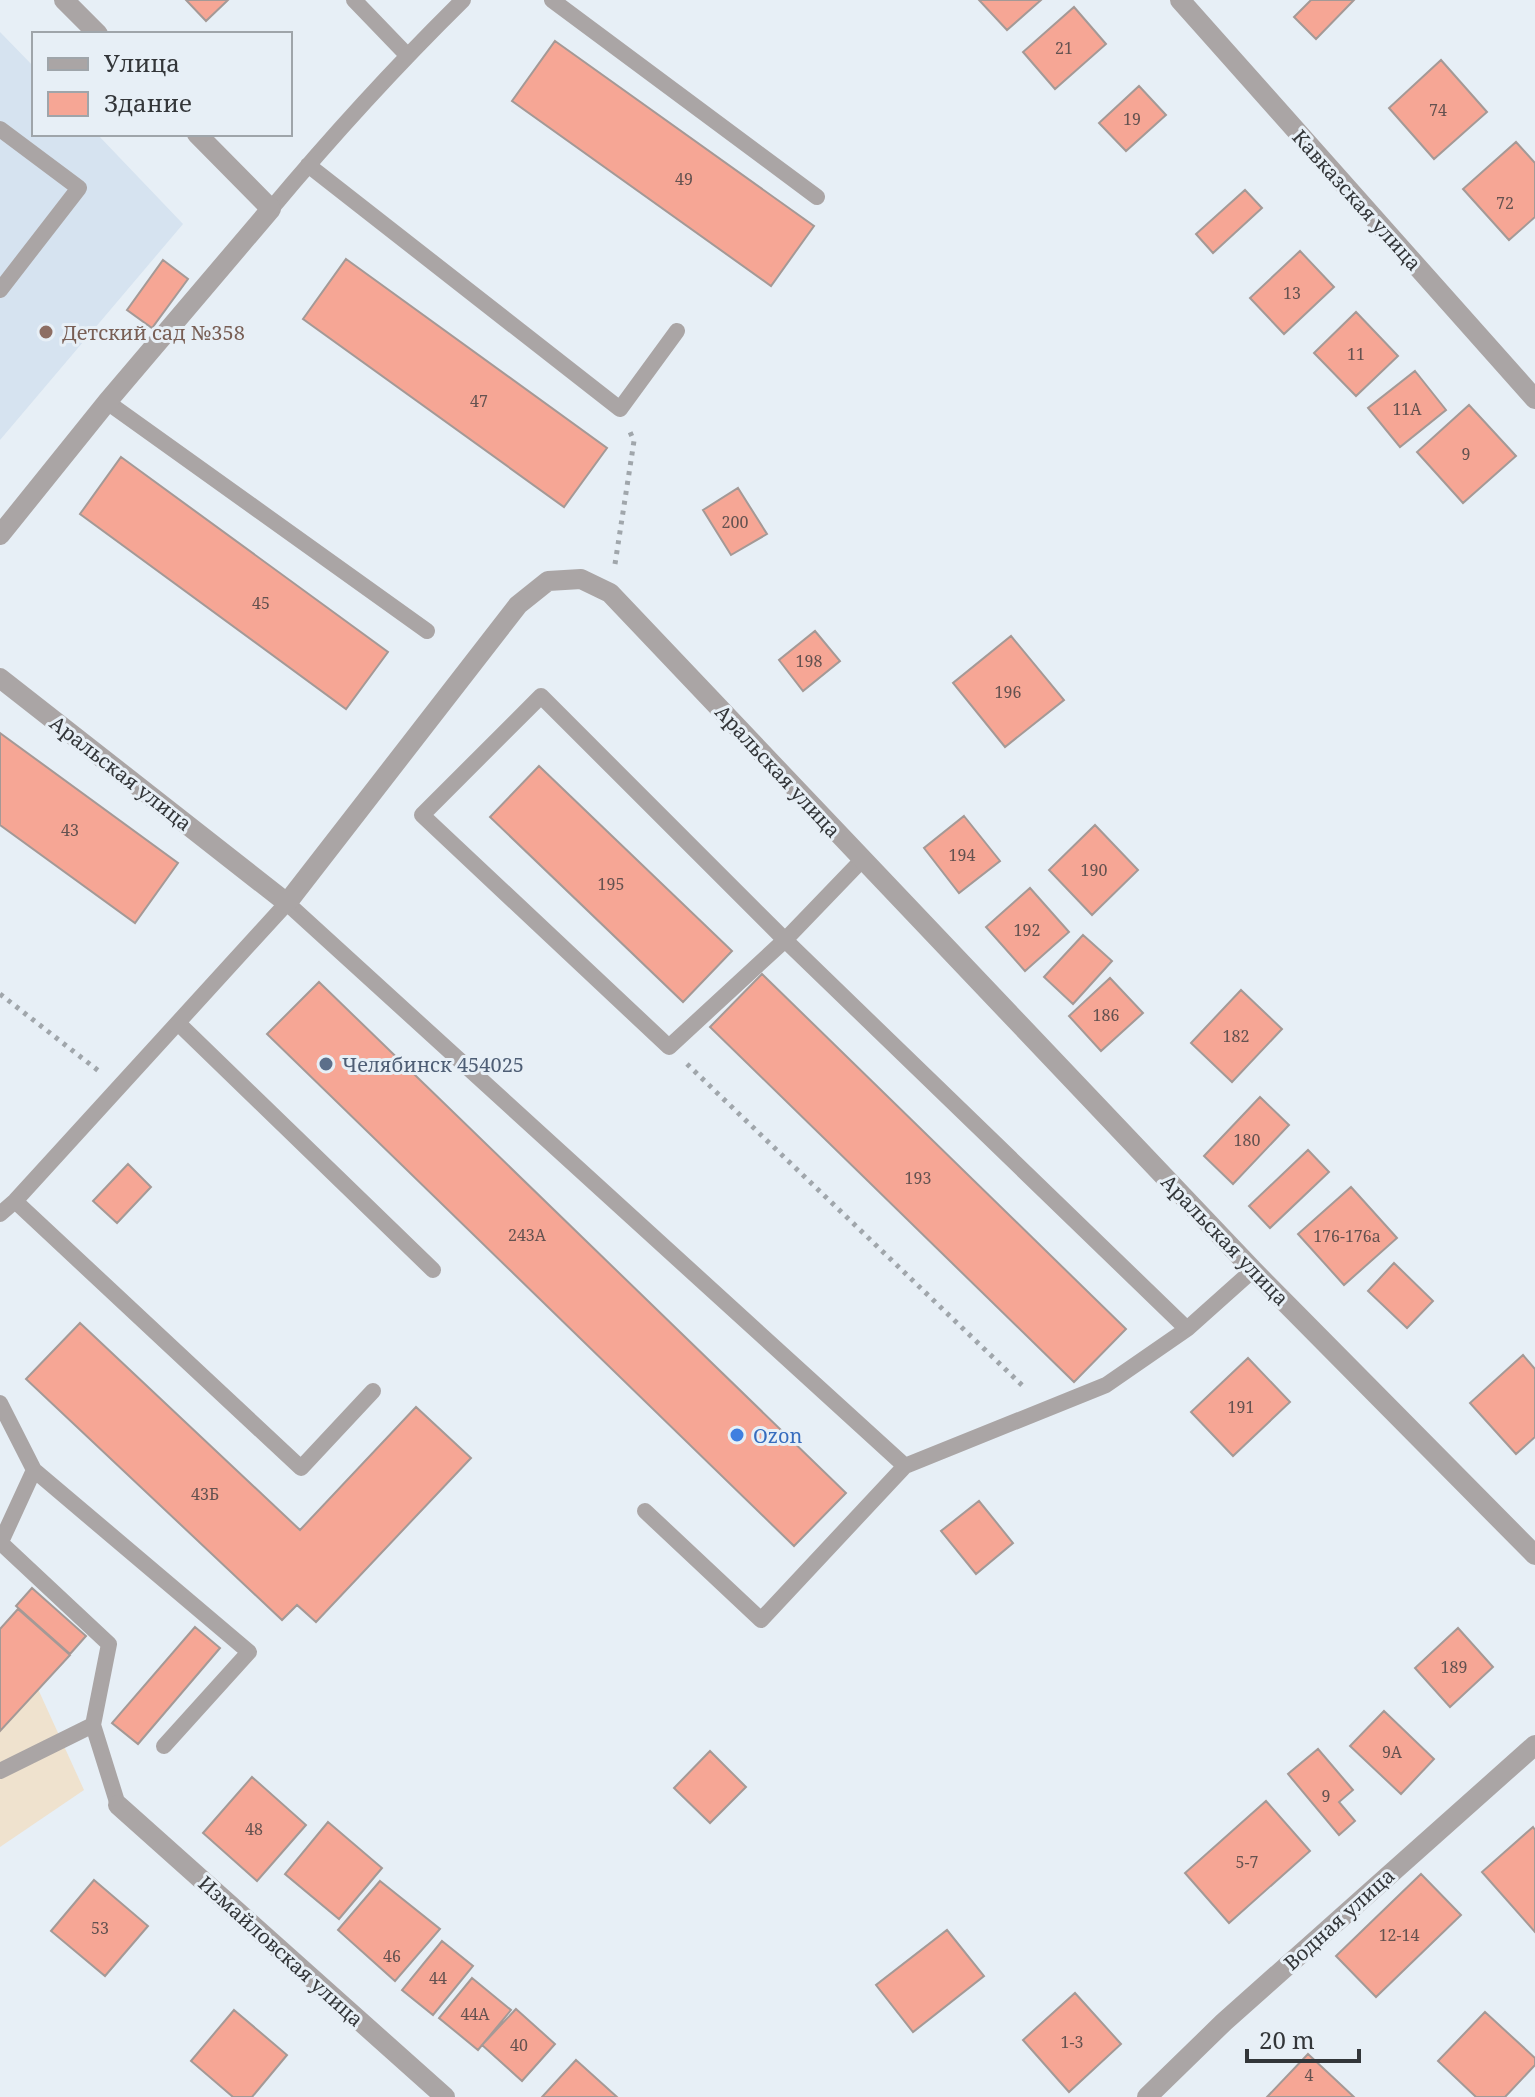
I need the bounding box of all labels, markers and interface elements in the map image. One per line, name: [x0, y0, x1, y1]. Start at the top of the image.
legend: [32, 32, 292, 136]
house number: 21: [1055, 37, 1073, 59]
text: Улица: [104, 46, 180, 79]
text: Здание: [104, 86, 192, 119]
house number: 74: [1429, 99, 1447, 121]
house number: 19: [1123, 108, 1141, 130]
street label: Кавказская улица: [1287, 124, 1427, 276]
house number: 49: [675, 168, 693, 190]
house number: 72: [1496, 192, 1514, 214]
house number: 13: [1283, 282, 1301, 304]
place label: Детский сад №358: [62, 319, 245, 346]
marker: Детский сад №358: [37, 323, 55, 341]
house number: 11: [1347, 343, 1365, 365]
house number: 47: [470, 390, 488, 412]
house number: 11А: [1392, 398, 1422, 420]
house number: 9: [1462, 443, 1470, 465]
house number: 200: [722, 511, 748, 533]
house number: 45: [252, 592, 270, 614]
house number: 198: [796, 650, 822, 672]
house number: 196: [995, 681, 1021, 703]
street label: Аральская улица: [709, 699, 847, 843]
street label: Аральская улица: [45, 709, 197, 837]
house number: 43: [61, 819, 79, 841]
house number: 194: [949, 844, 975, 866]
house number: 190: [1081, 859, 1107, 881]
house number: 195: [598, 873, 624, 895]
house number: 192: [1014, 919, 1040, 941]
house number: 186: [1093, 1004, 1119, 1026]
house number: 182: [1223, 1025, 1249, 1047]
place label: Челябинск 454025: [342, 1051, 524, 1078]
marker: Челябинск 454025: [317, 1055, 335, 1073]
house number: 180: [1234, 1129, 1260, 1151]
house number: 193: [905, 1167, 931, 1189]
street label: Аральская улица: [1155, 1169, 1295, 1311]
house number: 243А: [508, 1224, 547, 1246]
house number: 176-176а: [1313, 1225, 1381, 1247]
house number: 191: [1228, 1396, 1254, 1418]
place label: Ozon: [753, 1422, 803, 1449]
marker: Ozon: [728, 1426, 746, 1444]
house number: 43Б: [191, 1483, 219, 1505]
house number: 189: [1441, 1656, 1467, 1678]
house number: 9А: [1382, 1741, 1403, 1763]
house number: 9: [1322, 1785, 1330, 1807]
house number: 48: [245, 1818, 263, 1840]
house number: 5-7: [1236, 1851, 1258, 1873]
street label: Водная улица: [1278, 1862, 1400, 1976]
street label: Измайловская улица: [193, 1870, 369, 2032]
house number: 53: [91, 1917, 109, 1939]
house number: 12-14: [1379, 1924, 1419, 1946]
house number: 46: [383, 1945, 401, 1967]
house number: 44: [429, 1967, 447, 1989]
house number: 44А: [460, 2003, 490, 2025]
scale bar: [1247, 2013, 1359, 2063]
text: 20 m: [1259, 2023, 1315, 2056]
house number: 1-3: [1061, 2031, 1083, 2053]
house number: 40: [510, 2034, 528, 2056]
house number: 4: [1305, 2064, 1314, 2086]

